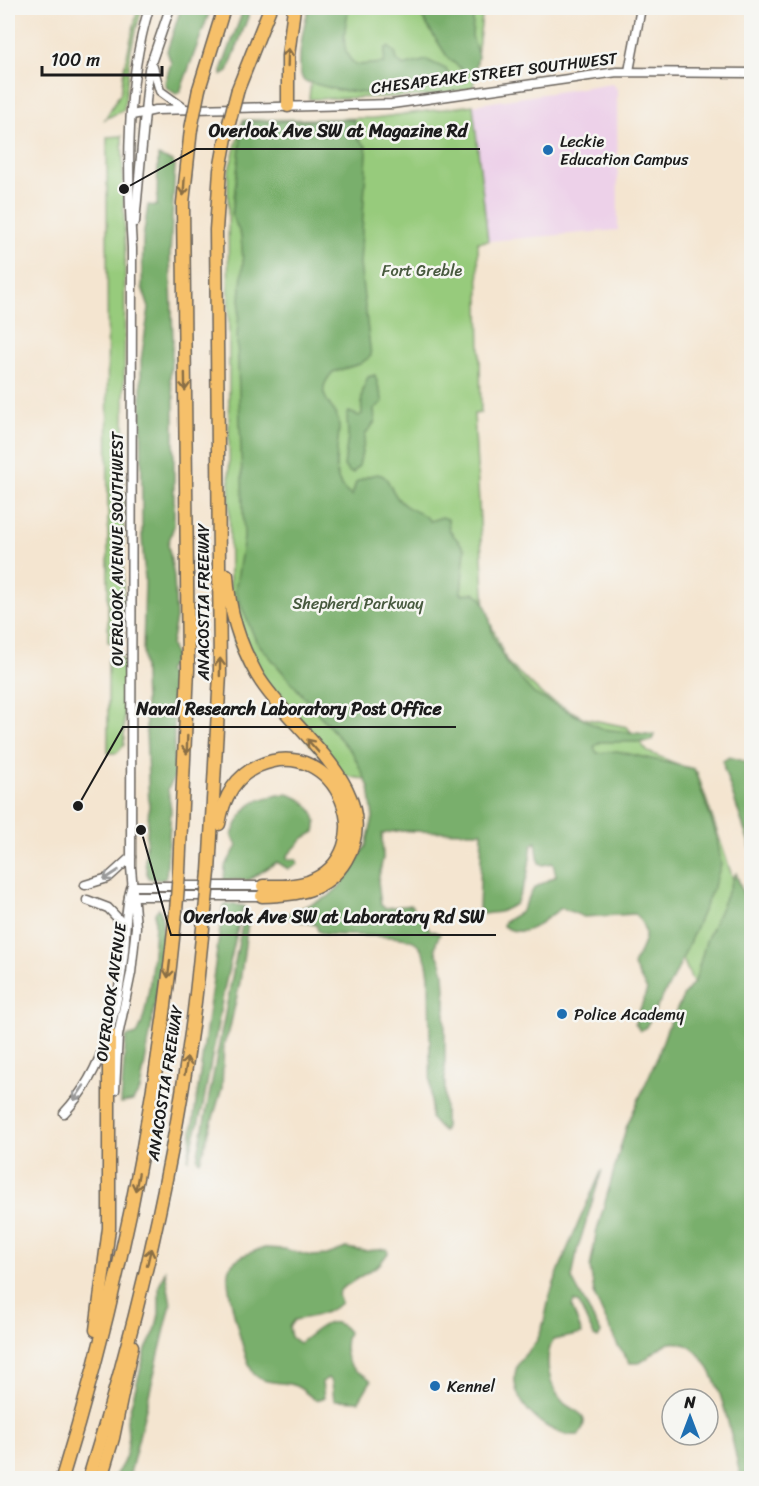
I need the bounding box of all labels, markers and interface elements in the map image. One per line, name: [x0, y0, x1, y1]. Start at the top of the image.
scale bar: [42, 39, 162, 77]
street label: CHESAPEAKE STREET SOUTHWEST: [369, 43, 620, 102]
text: 100 m: [51, 44, 100, 76]
one-way arrow: [282, 47, 294, 67]
callout: Overlook Ave SW at Magazine Rd: [196, 113, 480, 149]
text: Overlook Ave SW at Magazine Rd: [209, 115, 469, 147]
place label: Leckie Education Campus: [560, 127, 689, 174]
marker: Leckie Education Campus: [541, 143, 555, 157]
one-way arrow: [179, 177, 190, 197]
park label: Fort Greble: [382, 256, 462, 285]
one-way arrow: [179, 372, 191, 392]
street label: OVERLOOK AVENUE SOUTHWEST: [103, 431, 132, 666]
street label: ANACOSTIA FREEWAY: [189, 522, 218, 682]
park label: Shepherd Parkway: [293, 589, 424, 618]
one-way arrow: [214, 657, 226, 677]
callout: Naval Research Laboratory Post Office: [123, 691, 456, 727]
text: Naval Research Laboratory Post Office: [135, 693, 443, 725]
one-way arrow: [181, 735, 192, 755]
one-way arrow: [306, 738, 320, 753]
one-way arrow: [102, 869, 119, 882]
callout: Overlook Ave SW at Laboratory Rd SW: [171, 899, 496, 935]
text: Overlook Ave SW at Laboratory Rd SW: [183, 901, 485, 933]
street label: OVERLOOK AVENUE: [87, 920, 135, 1063]
one-way arrow: [164, 959, 175, 978]
place label: Police Academy: [574, 1000, 685, 1029]
street label: ANACOSTIA FREEWAY: [138, 1002, 192, 1164]
marker: Police Academy: [555, 1007, 569, 1021]
one-way arrow: [181, 1057, 192, 1076]
one-way arrow: [73, 1084, 85, 1101]
one-way arrow: [131, 1172, 142, 1192]
one-way arrow: [144, 1248, 155, 1268]
place label: Kennel: [447, 1372, 495, 1401]
marker: Kennel: [428, 1379, 442, 1393]
north arrow: [660, 1387, 720, 1447]
text: N: [683, 1388, 696, 1417]

